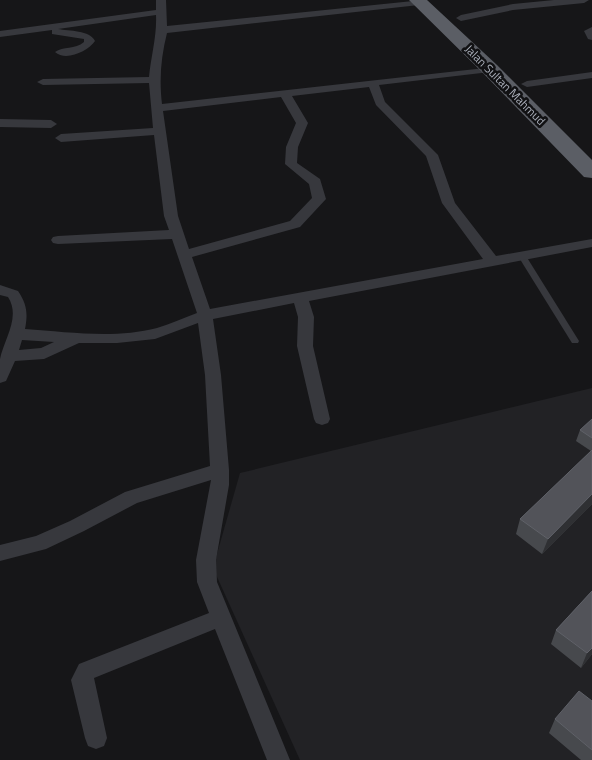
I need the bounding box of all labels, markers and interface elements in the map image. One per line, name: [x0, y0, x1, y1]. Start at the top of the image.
street label: Jalan Sultan Mahmud: [461, 40, 550, 129]

